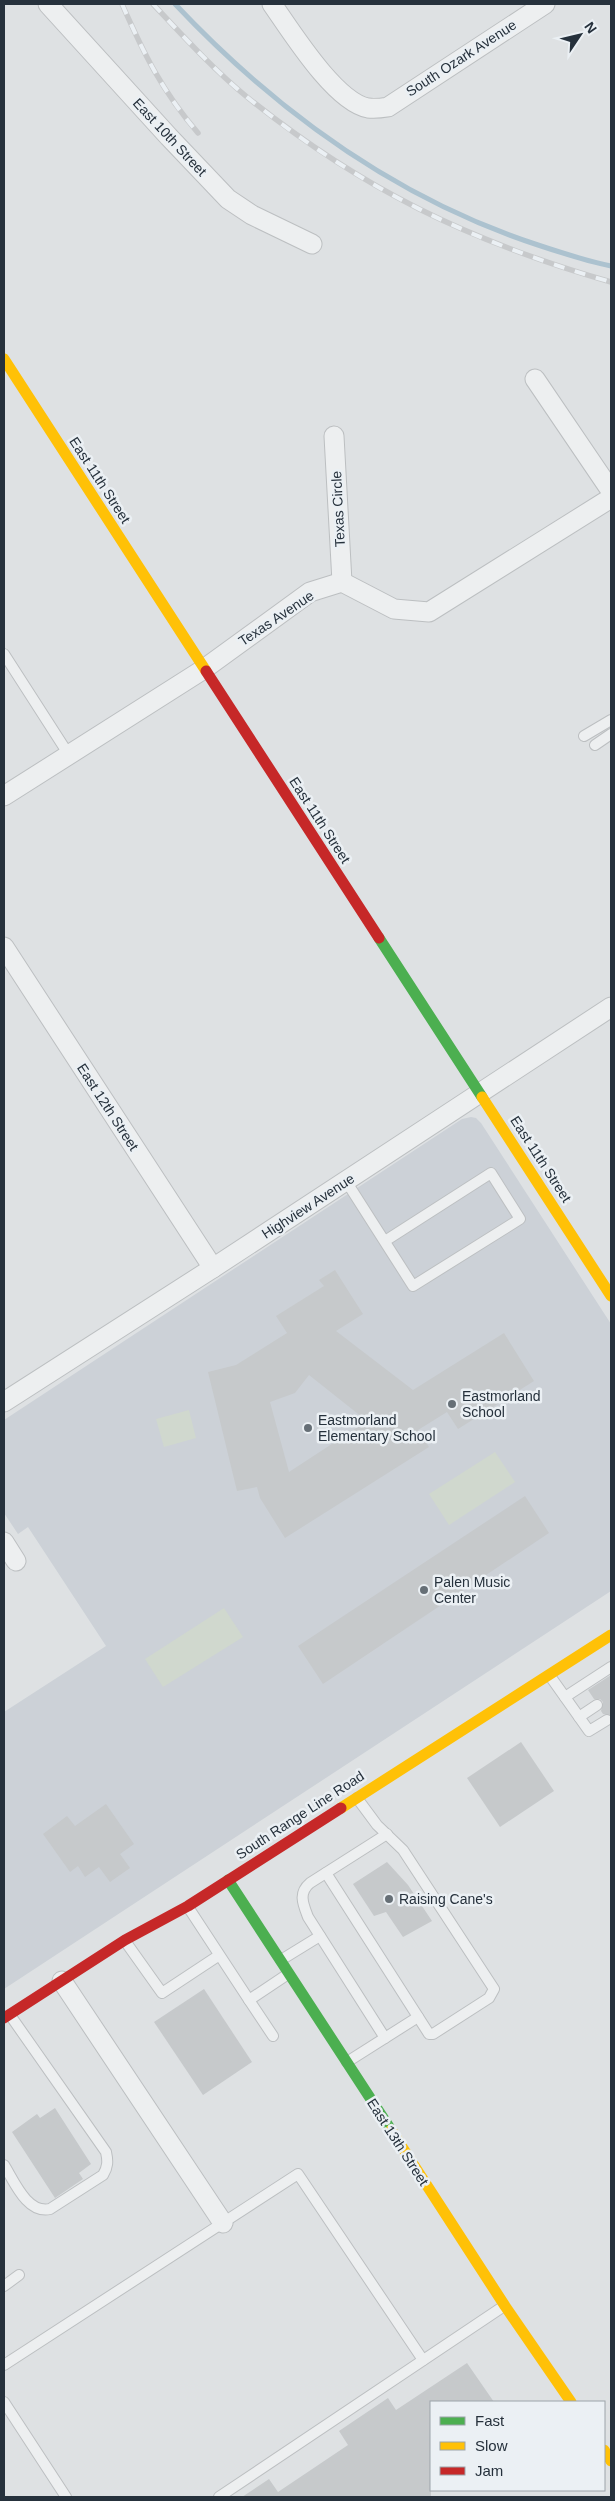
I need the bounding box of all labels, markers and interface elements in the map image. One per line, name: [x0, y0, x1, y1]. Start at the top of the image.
north arrow: [555, 10, 605, 60]
street label: South Ozark Avenue: [403, 16, 519, 100]
text: N: [581, 19, 600, 36]
street label: East 10th Street: [130, 95, 210, 179]
street label: East 11th Street: [66, 434, 134, 526]
street label: Texas Circle: [328, 470, 348, 547]
street label: Texas Avenue: [235, 587, 317, 649]
street label: East 11th Street: [286, 774, 354, 866]
street label: East 12th Street: [74, 1061, 142, 1154]
street label: East 11th Street: [507, 1113, 575, 1205]
street label: Highview Avenue: [259, 1170, 357, 1242]
place label: Eastmorland School: [462, 1388, 541, 1420]
marker: Eastmorland School: [446, 1398, 458, 1410]
place label: Eastmorland Elementary School: [318, 1412, 436, 1444]
marker: Eastmorland Elementary School: [302, 1422, 314, 1434]
place label: Palen Music Center: [434, 1574, 510, 1606]
marker: Palen Music Center: [418, 1584, 430, 1596]
street label: South Range Line Road: [233, 1768, 367, 1862]
place label: Raising Cane's: [399, 1891, 493, 1907]
marker: Raising Cane's: [383, 1893, 395, 1905]
street label: East 13th Street: [364, 2096, 432, 2189]
legend: [430, 2401, 605, 2491]
text: Fast: [475, 2412, 505, 2429]
text: Slow: [475, 2437, 508, 2454]
text: Jam: [475, 2462, 503, 2479]

